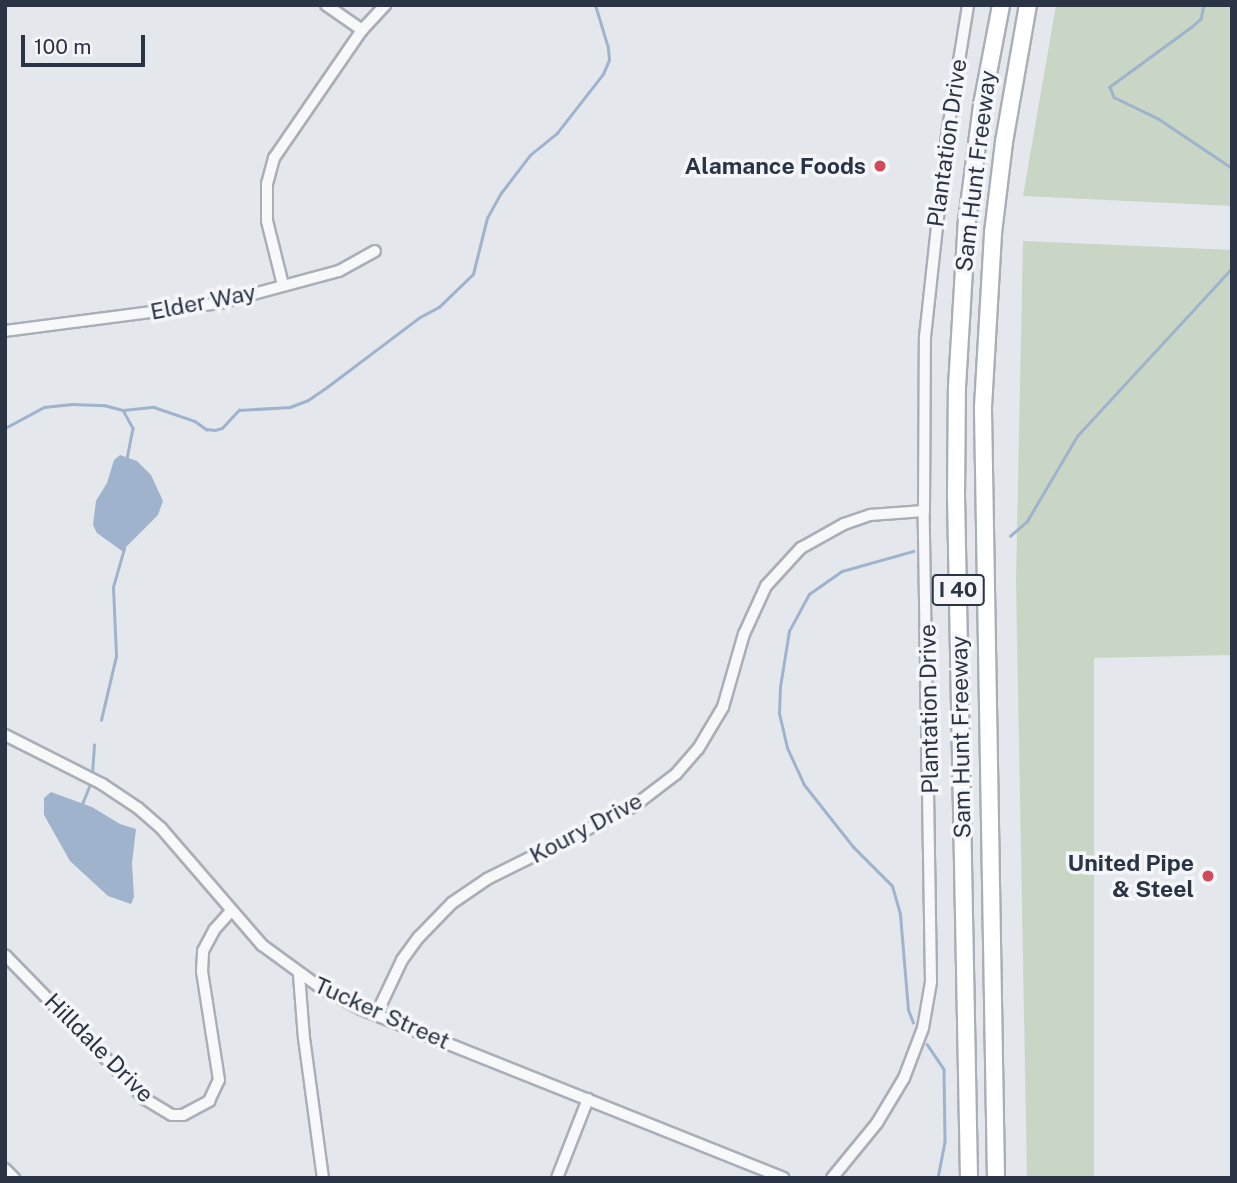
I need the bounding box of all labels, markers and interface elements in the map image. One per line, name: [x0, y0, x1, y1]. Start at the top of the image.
scale bar: [24, 21, 149, 65]
text: 100 m: [34, 34, 91, 59]
street label: Plantation Drive: [922, 57, 972, 229]
street label: Sam Hunt Freeway: [950, 69, 1002, 273]
place label: Alamance Foods: [684, 152, 866, 180]
marker: Alamance Foods: [872, 158, 888, 174]
street label: Elder Way: [148, 278, 258, 326]
road number: I 40: [930, 572, 986, 608]
street label: Plantation Drive: [914, 624, 944, 794]
street label: Sam Hunt Freeway: [945, 635, 977, 839]
street label: Koury Drive: [525, 787, 647, 869]
place label: United Pipe & Steel: [1067, 849, 1194, 903]
marker: United Pipe & Steel: [1200, 868, 1216, 884]
street label: Tucker Street: [310, 971, 454, 1055]
street label: Hilldale Drive: [39, 988, 159, 1108]

